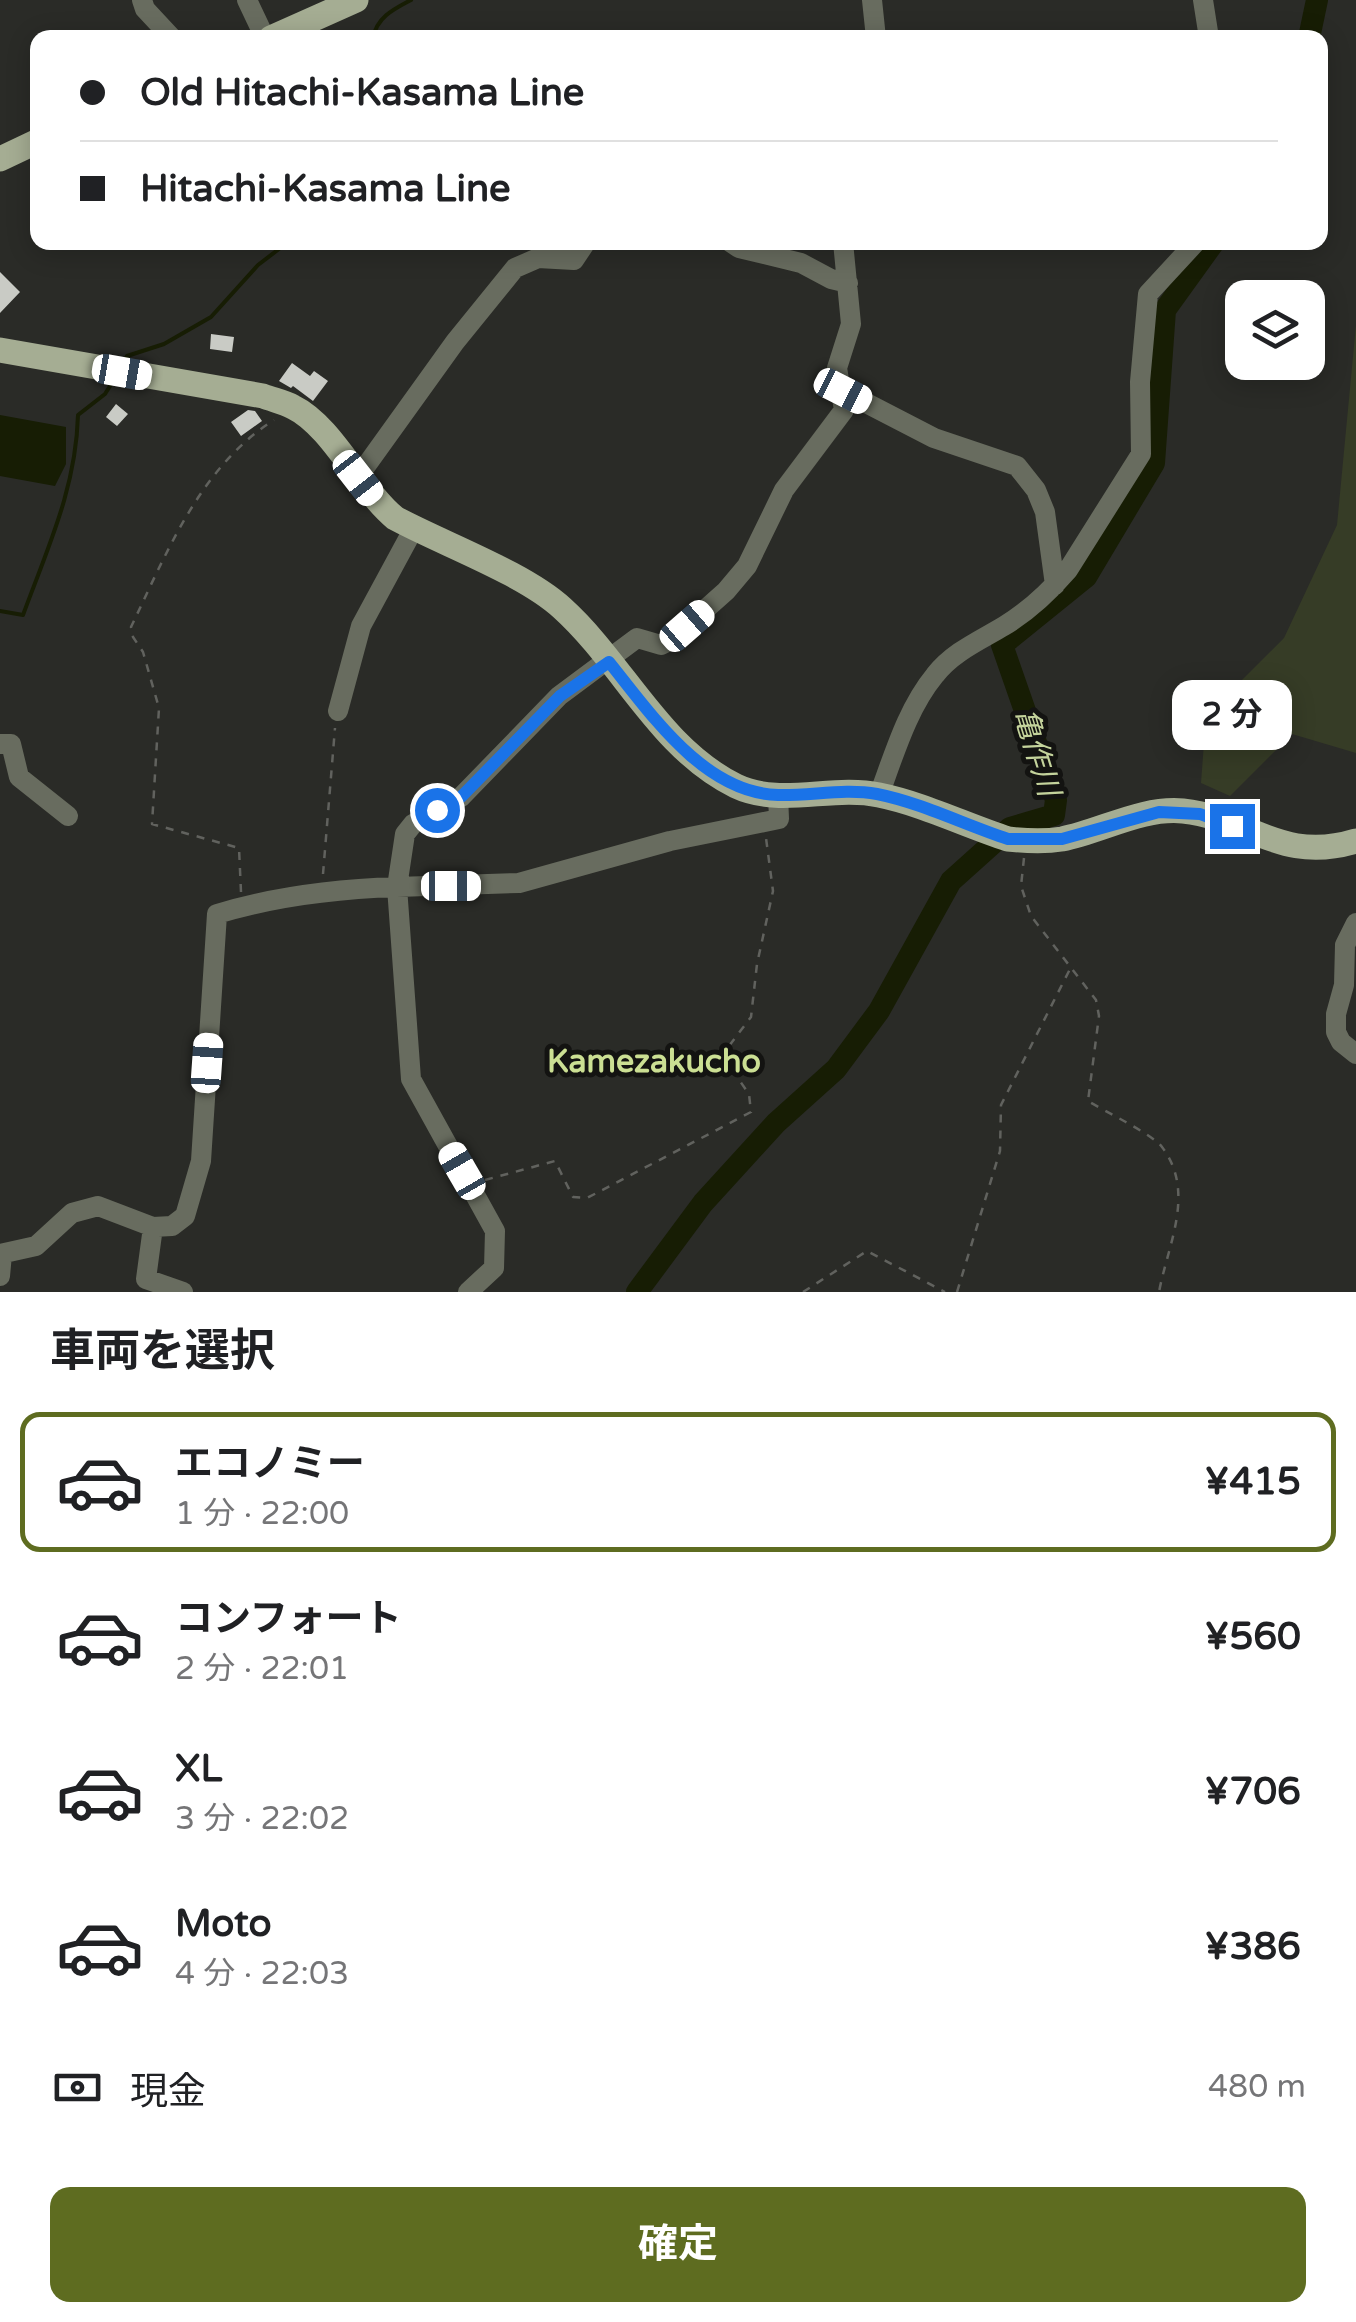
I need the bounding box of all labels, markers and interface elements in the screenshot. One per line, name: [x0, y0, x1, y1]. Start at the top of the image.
text: Old Hitachi-Kasama Line: [140, 70, 584, 116]
text: Hitachi-Kasama Line: [140, 166, 511, 212]
map controls: [1225, 280, 1325, 380]
button: layers: [1225, 280, 1325, 380]
car: [90, 352, 154, 392]
car: [809, 364, 877, 418]
car: [328, 445, 388, 511]
car: [655, 595, 719, 657]
callout: 2 分: [1172, 681, 1292, 751]
text: 2 分: [1202, 696, 1262, 734]
water label: 亀作川: [1006, 704, 1068, 803]
route start: [415, 788, 460, 833]
route end: [1210, 804, 1255, 849]
car: [421, 871, 481, 901]
car: [190, 1032, 224, 1094]
district label: Kamezakucho: [547, 1043, 761, 1081]
car: [434, 1138, 490, 1204]
text: 車両を選択: [50, 1325, 275, 1379]
icon: car: [55, 1437, 145, 1527]
text: エコノミー: [175, 1441, 365, 1487]
text: ¥415: [1204, 1459, 1301, 1505]
text: 1 分 · 22:00: [175, 1495, 349, 1533]
icon: car: [55, 1592, 145, 1682]
text: コンフォート: [175, 1596, 402, 1642]
text: ¥560: [1204, 1614, 1301, 1660]
text: 2 分 · 22:01: [175, 1650, 349, 1688]
text: XL: [175, 1746, 222, 1792]
icon: car: [55, 1747, 145, 1837]
text: ¥706: [1204, 1769, 1301, 1815]
text: 3 分 · 22:02: [175, 1800, 349, 1838]
text: Moto: [175, 1901, 271, 1947]
icon: car: [55, 1902, 145, 1992]
text: ¥386: [1204, 1924, 1301, 1970]
text: 4 分 · 22:03: [175, 1955, 349, 1993]
icon: cash: [50, 2060, 105, 2115]
text: 480 m: [1208, 2068, 1306, 2106]
text: 現金: [130, 2069, 206, 2115]
button: 確定: [50, 2187, 1306, 2302]

